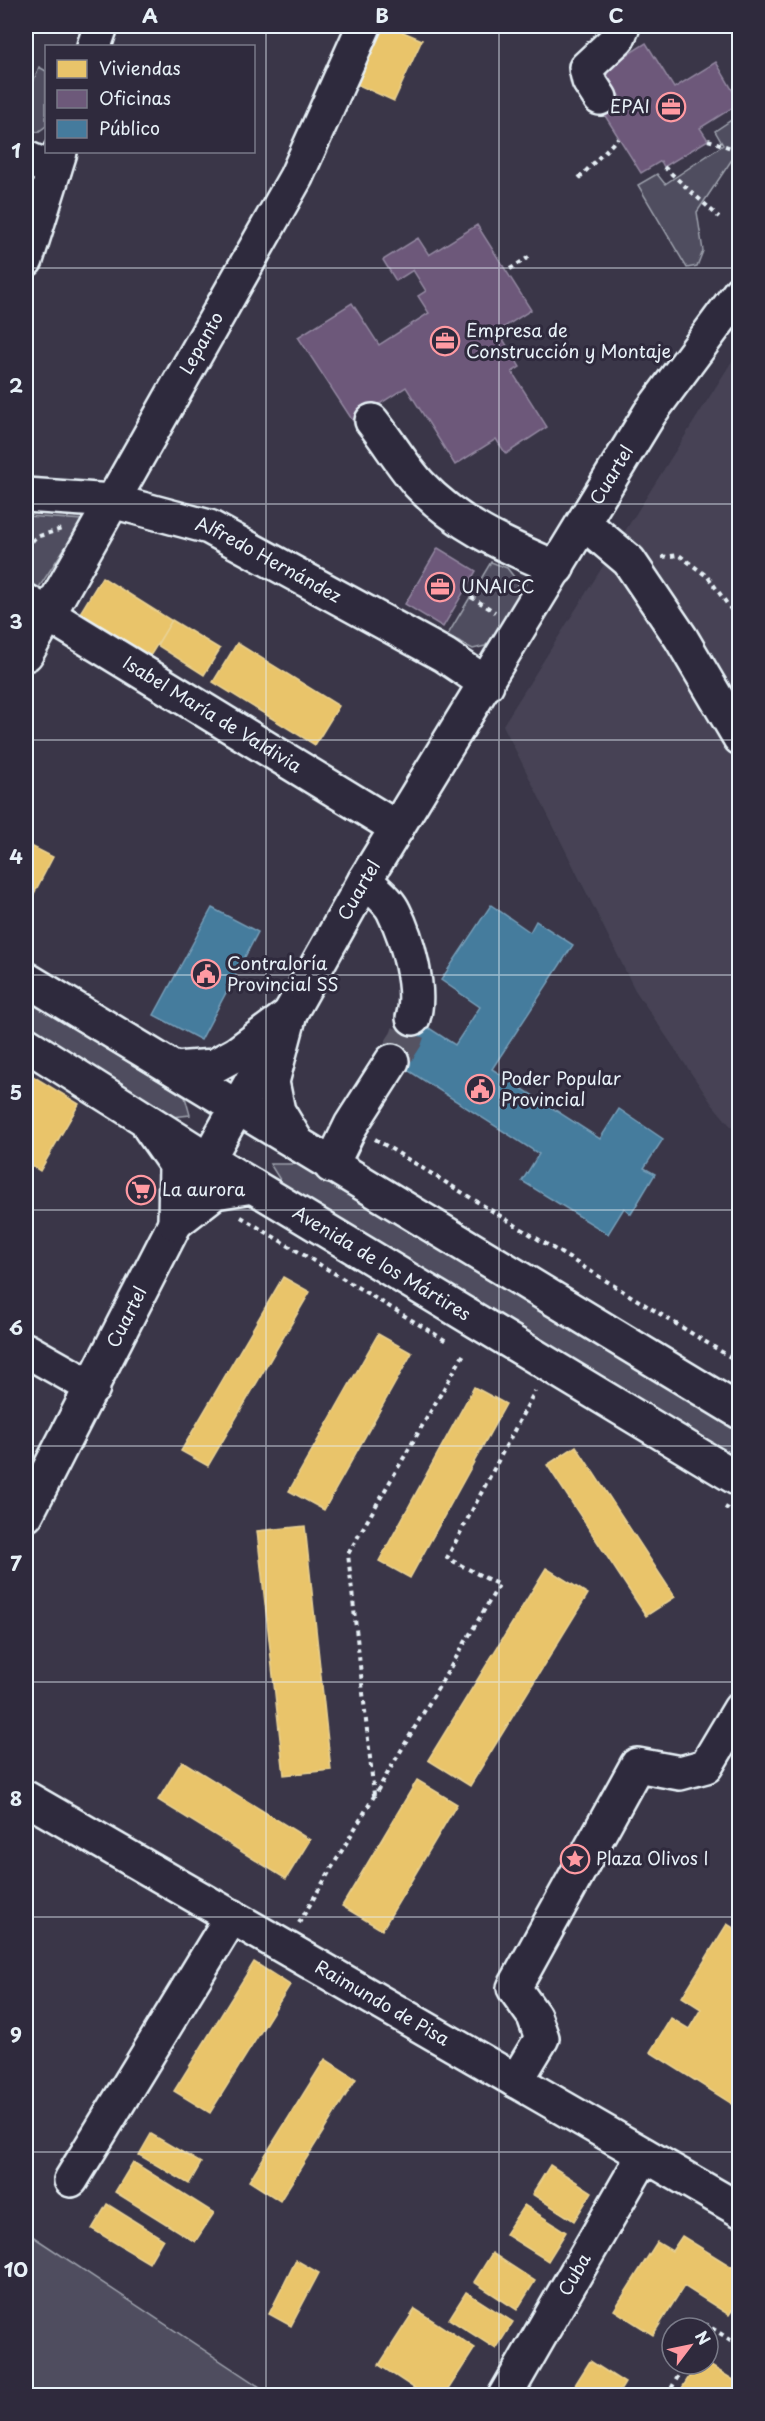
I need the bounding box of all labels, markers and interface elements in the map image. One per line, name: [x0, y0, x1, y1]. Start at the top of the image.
text: A: [142, 0, 158, 30]
text: B: [375, 0, 389, 30]
text: C: [608, 0, 624, 30]
legend: [45, 45, 255, 153]
text: Viviendas: [99, 54, 181, 81]
text: Oficinas: [99, 84, 171, 111]
office icon: EPAI: [655, 91, 687, 123]
place label: EPAI: [610, 92, 650, 119]
text: Público: [99, 114, 160, 141]
text: 1: [11, 135, 21, 165]
street label: Lepanto: [172, 306, 229, 379]
place label: Empresa de Construcción y Montaje: [466, 316, 671, 364]
office icon: Empresa de Construcción y Montaje: [429, 325, 461, 357]
text: 2: [9, 370, 23, 400]
street label: Cuartel: [582, 440, 639, 510]
street label: Alfredo Hernández: [193, 509, 347, 609]
office icon: UNAICC: [424, 571, 456, 603]
place label: UNAICC: [461, 572, 535, 599]
text: 3: [9, 606, 23, 636]
street label: Isabel María de Valdivia: [118, 648, 308, 779]
text: 4: [9, 841, 23, 871]
street label: Cuartel: [330, 854, 386, 925]
place label: Contraloría Provincial SS: [227, 949, 339, 997]
public building icon: Contraloría Provincial SS: [190, 958, 222, 990]
place label: Poder Popular Provincial: [501, 1064, 622, 1112]
public building icon: Poder Popular Provincial: [464, 1073, 496, 1105]
text: 5: [10, 1077, 22, 1107]
supermarket icon: La aurora: [125, 1174, 157, 1206]
place label: La aurora: [162, 1175, 245, 1202]
street label: Avenida de los Mártires: [288, 1198, 477, 1327]
street label: Cuartel: [99, 1281, 153, 1352]
text: 6: [9, 1312, 23, 1342]
text: 7: [10, 1548, 22, 1578]
text: 8: [10, 1783, 22, 1813]
place icon: Plaza Olivos I: [559, 1843, 591, 1875]
place label: Plaza Olivos I: [596, 1844, 709, 1871]
street label: Raimundo de Pisa: [310, 1953, 456, 2052]
text: 9: [10, 2019, 22, 2049]
street label: Cuba: [551, 2247, 597, 2300]
text: 10: [4, 2254, 28, 2284]
north arrow: [660, 2316, 720, 2376]
text: N: [690, 2326, 717, 2349]

